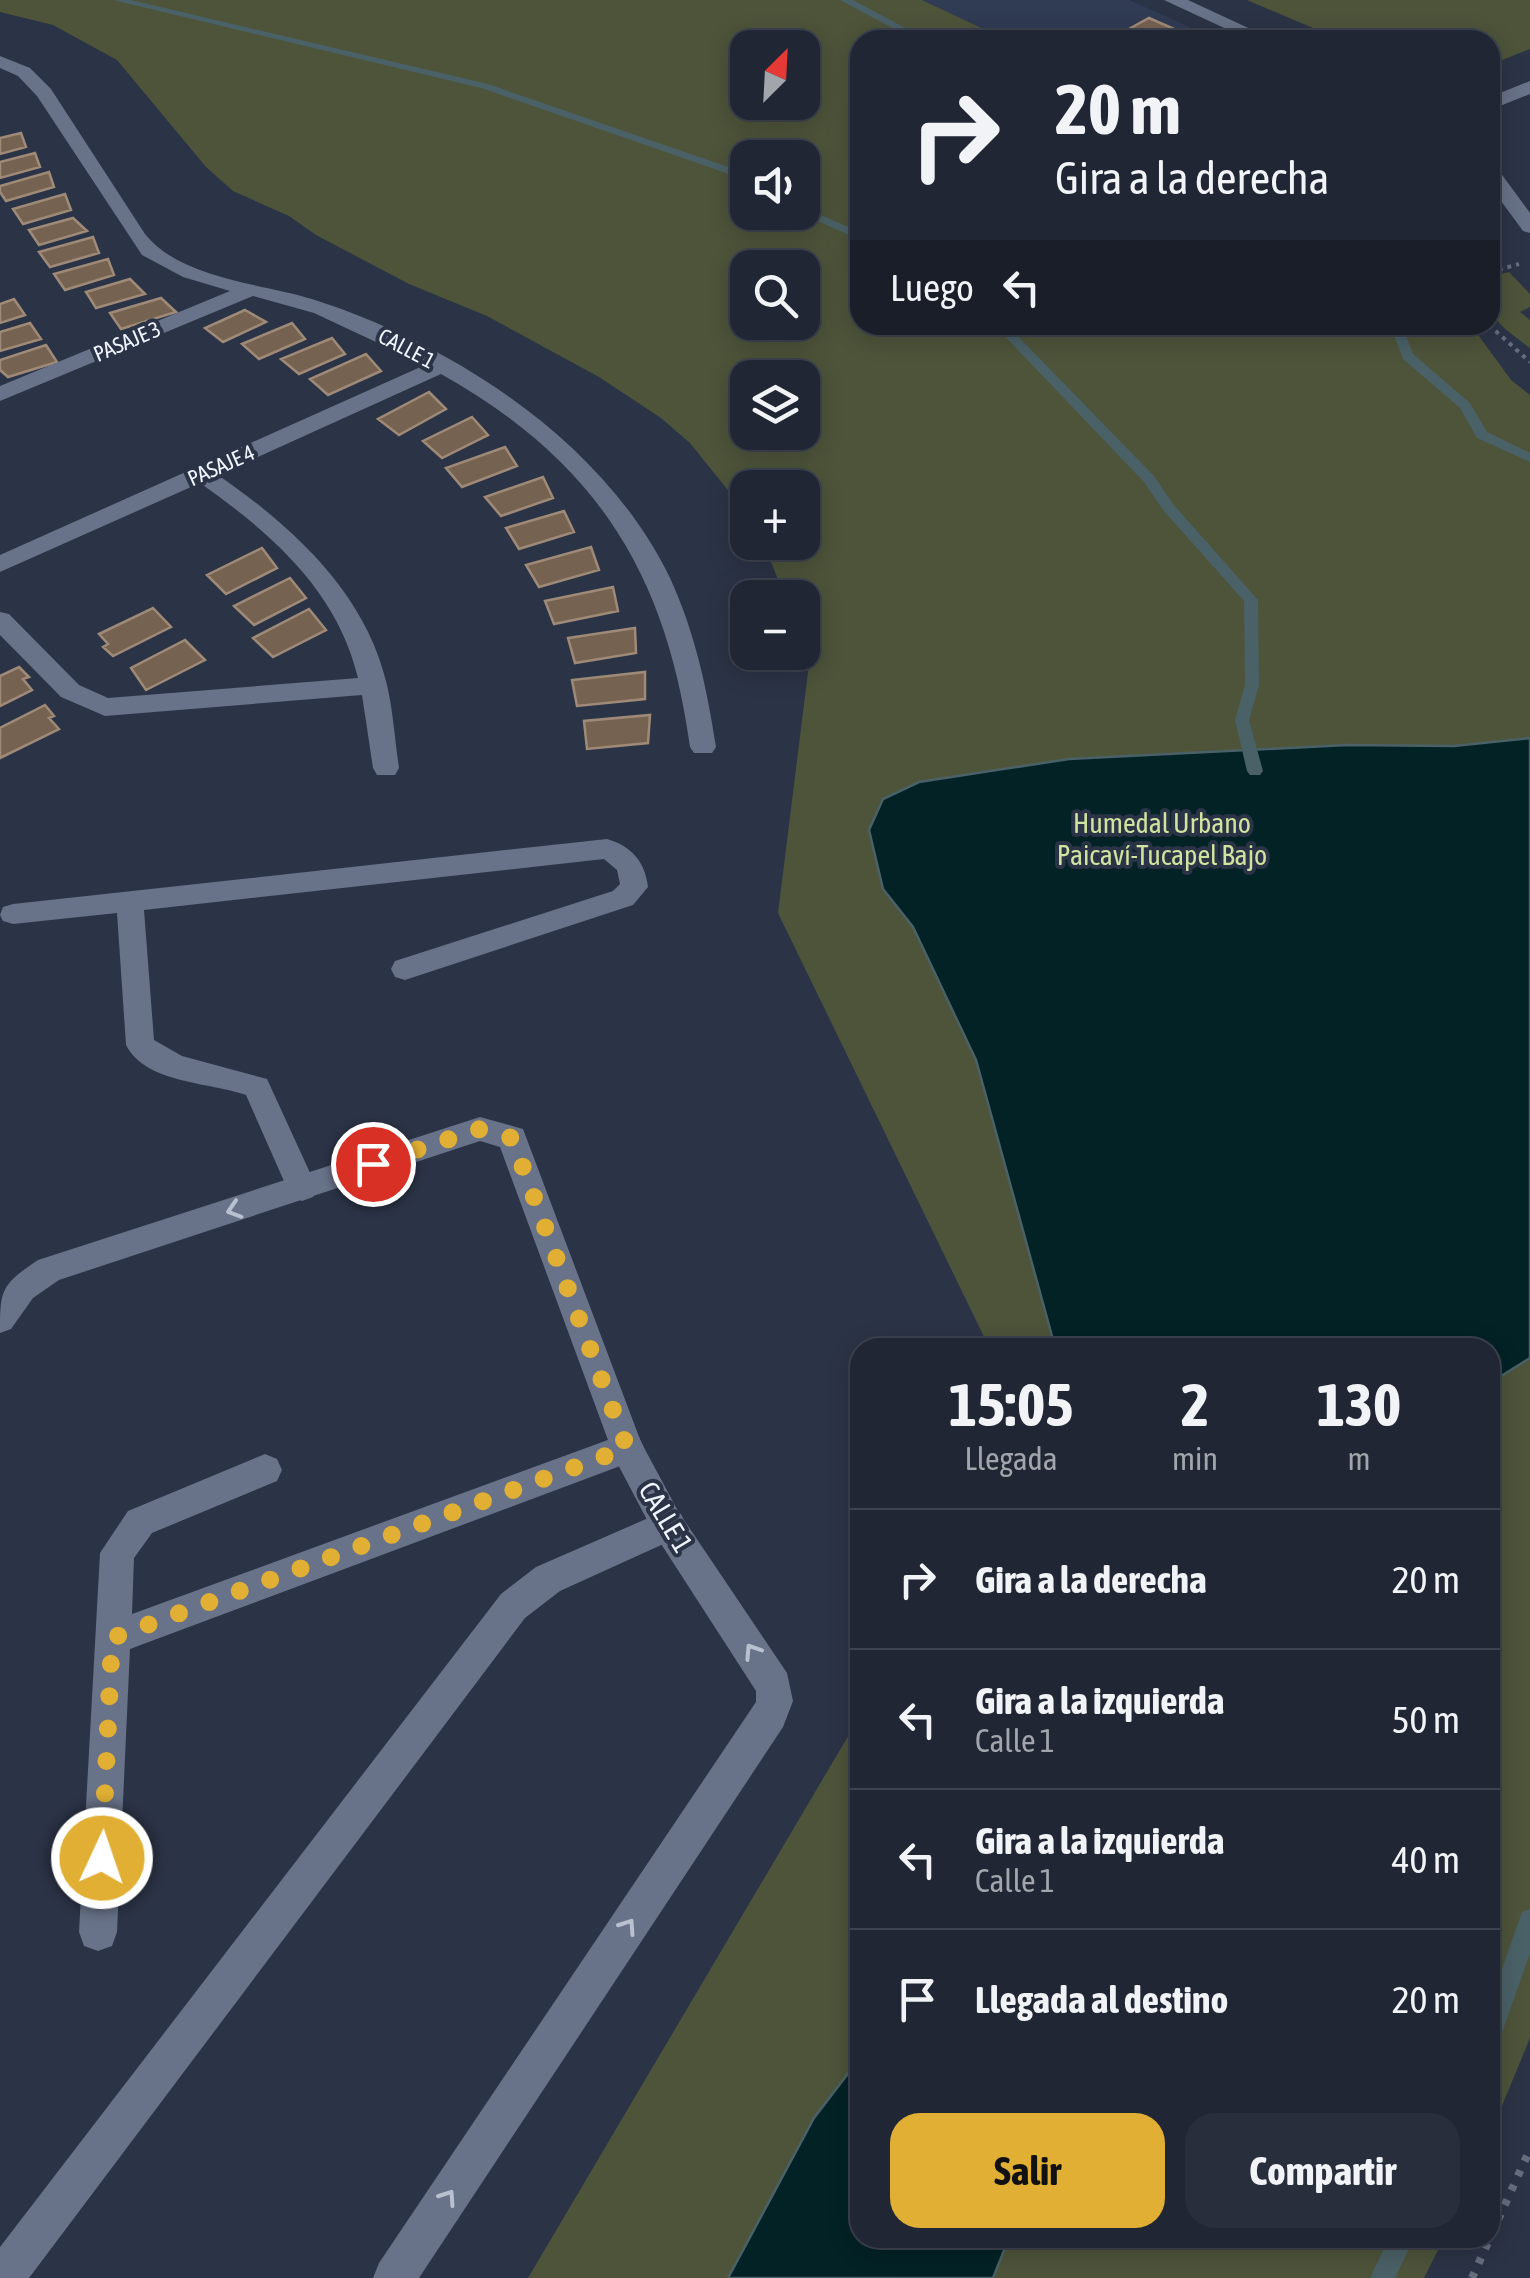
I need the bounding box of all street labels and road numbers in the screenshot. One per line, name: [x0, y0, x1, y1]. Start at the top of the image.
street label: PASAJE 3: [89, 315, 165, 367]
street label: CALLE 1: [374, 322, 440, 374]
street label: PASAJE 4: [184, 439, 258, 491]
street label: CALLE 1: [632, 1476, 700, 1558]

